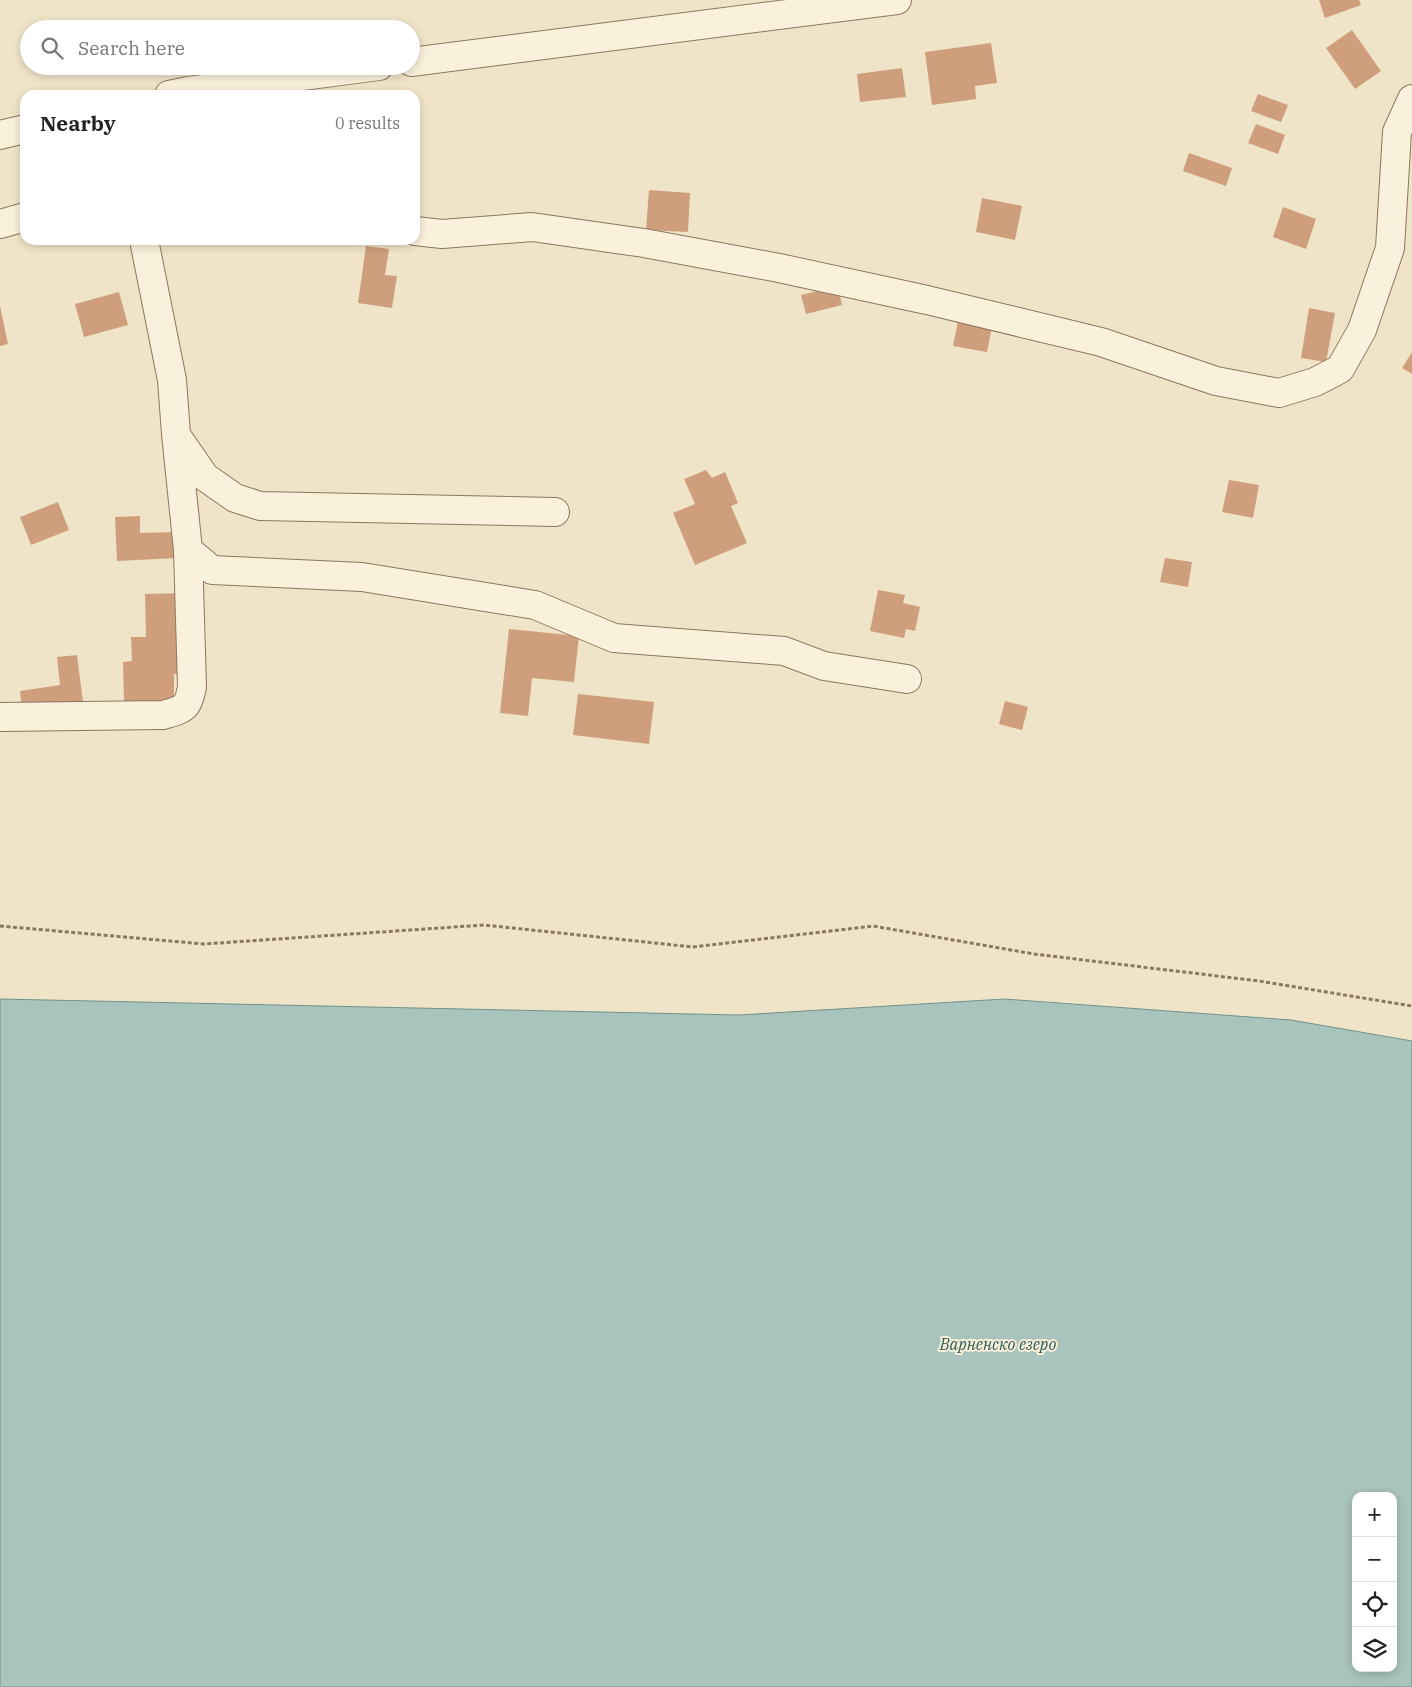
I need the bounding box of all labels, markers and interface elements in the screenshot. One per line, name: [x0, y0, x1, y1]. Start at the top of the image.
search box: [20, 20, 420, 75]
icon: search: [38, 34, 66, 62]
text: Search here: [78, 36, 185, 60]
text: Nearby: [40, 109, 116, 137]
text: 0 results: [335, 113, 400, 133]
water label: Варненско езеро: [939, 1334, 1056, 1354]
map controls: [1352, 1492, 1397, 1672]
button: +: [1352, 1492, 1397, 1537]
button: −: [1352, 1537, 1397, 1582]
button: locate: [1352, 1582, 1397, 1627]
button: layers: [1352, 1627, 1397, 1672]

